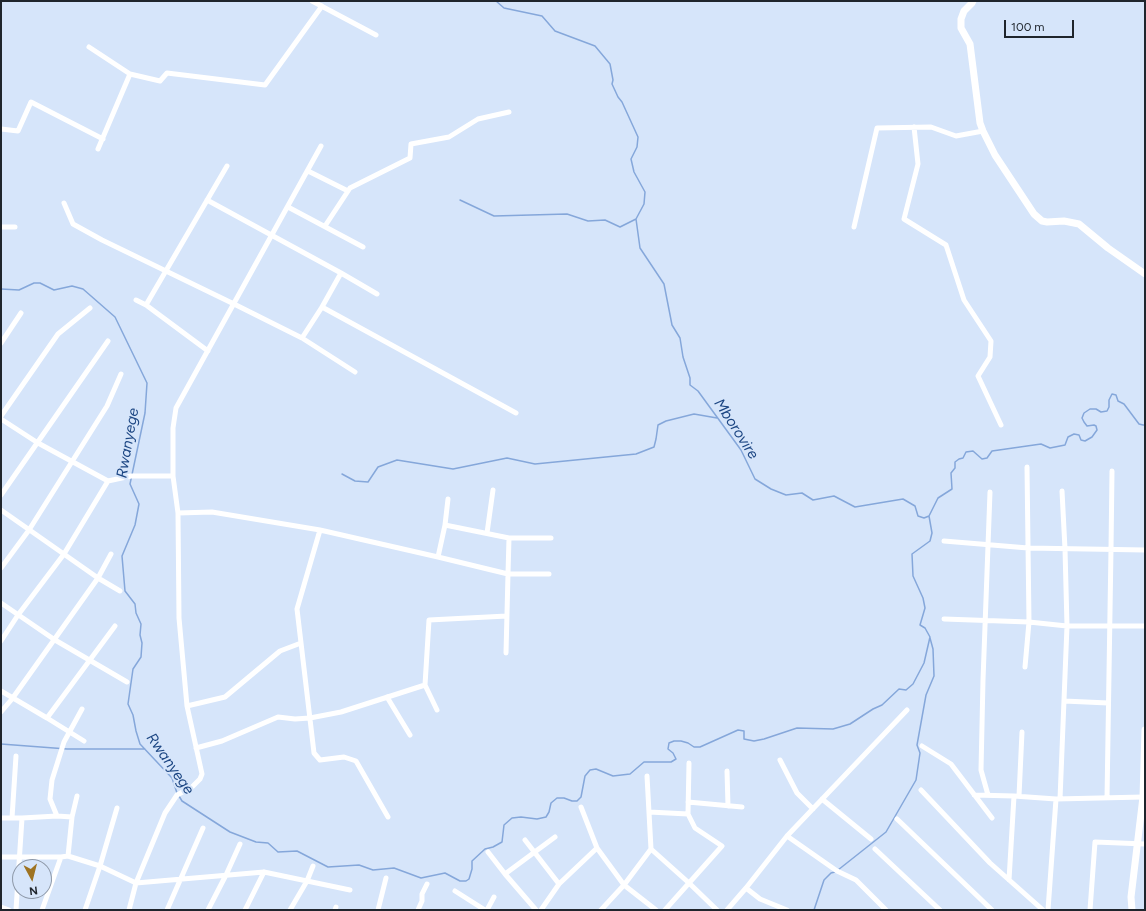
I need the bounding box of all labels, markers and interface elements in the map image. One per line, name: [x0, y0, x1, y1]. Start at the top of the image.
scale bar: [1006, 12, 1076, 38]
text: 100 m: [1011, 20, 1045, 34]
water label: Mborovire: [710, 395, 762, 463]
water label: Rwanyege: [113, 407, 143, 479]
water label: Rwanyege: [142, 730, 198, 798]
north arrow: [12, 859, 52, 899]
text: N: [28, 883, 38, 897]

